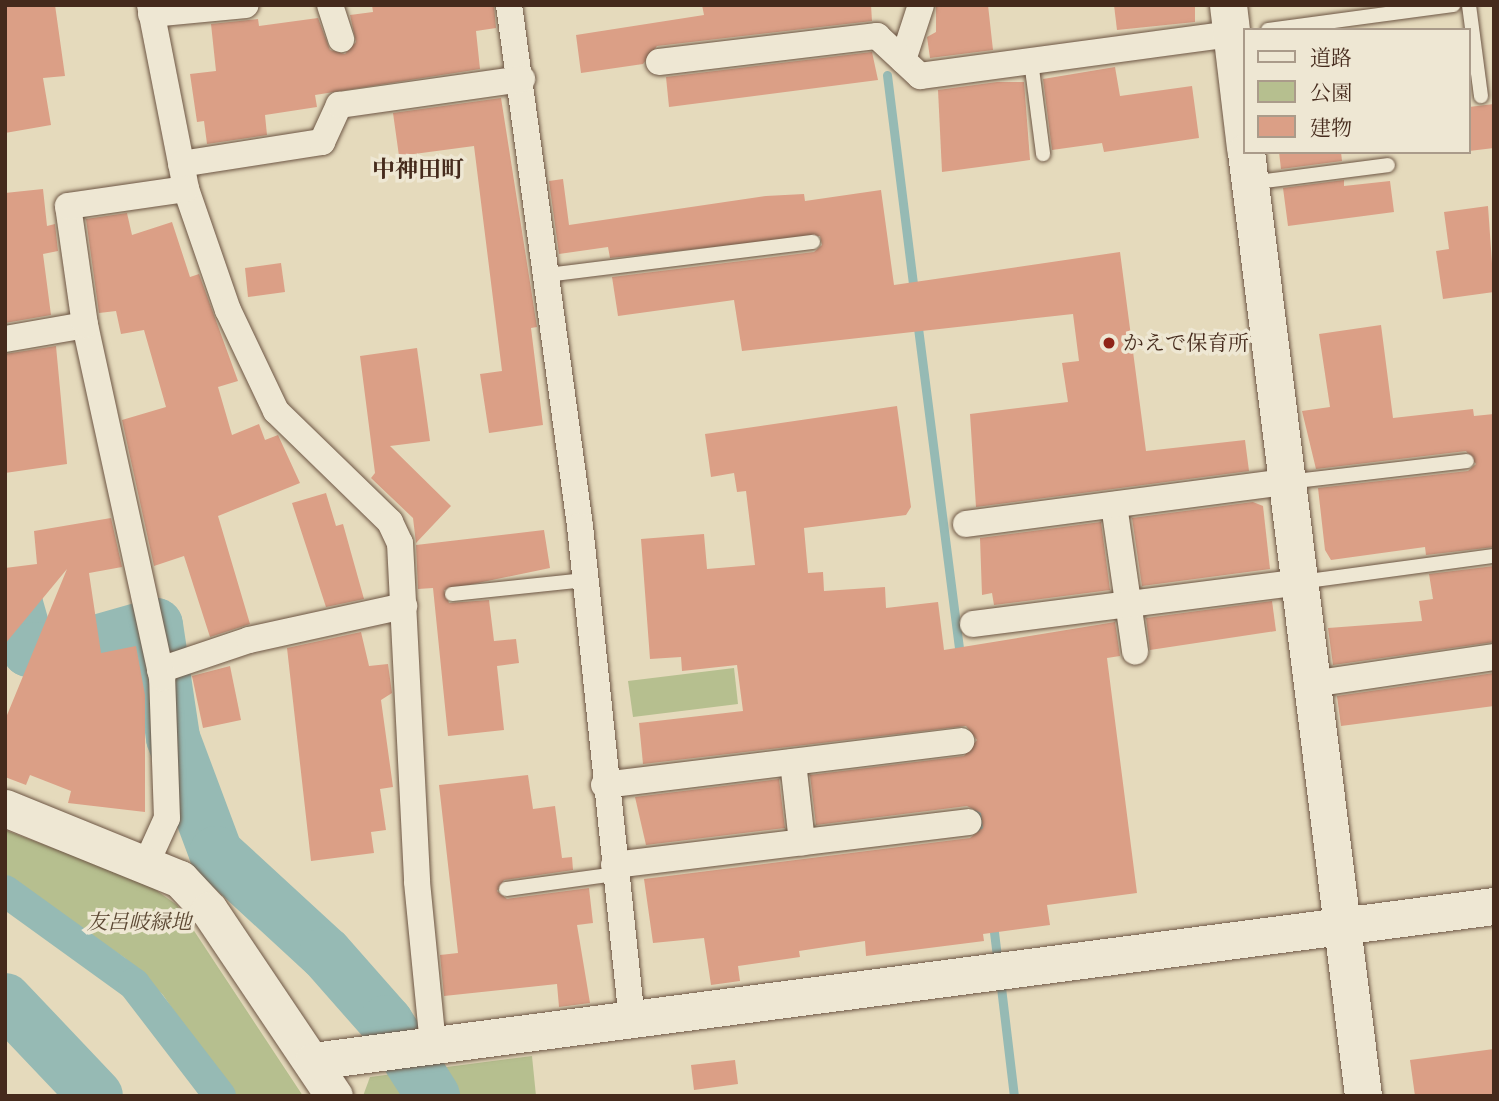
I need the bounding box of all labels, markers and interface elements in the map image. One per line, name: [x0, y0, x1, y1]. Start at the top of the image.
legend: [1244, 28, 1471, 154]
text: 道路: [1310, 42, 1352, 73]
text: 公園: [1310, 77, 1352, 108]
text: 建物: [1310, 112, 1352, 143]
district label: 中神田町: [372, 155, 464, 183]
place label: かえで保育所: [1123, 330, 1249, 356]
marker: かえで保育所: [1101, 335, 1117, 351]
park label: 友呂岐緑地: [87, 909, 191, 935]

